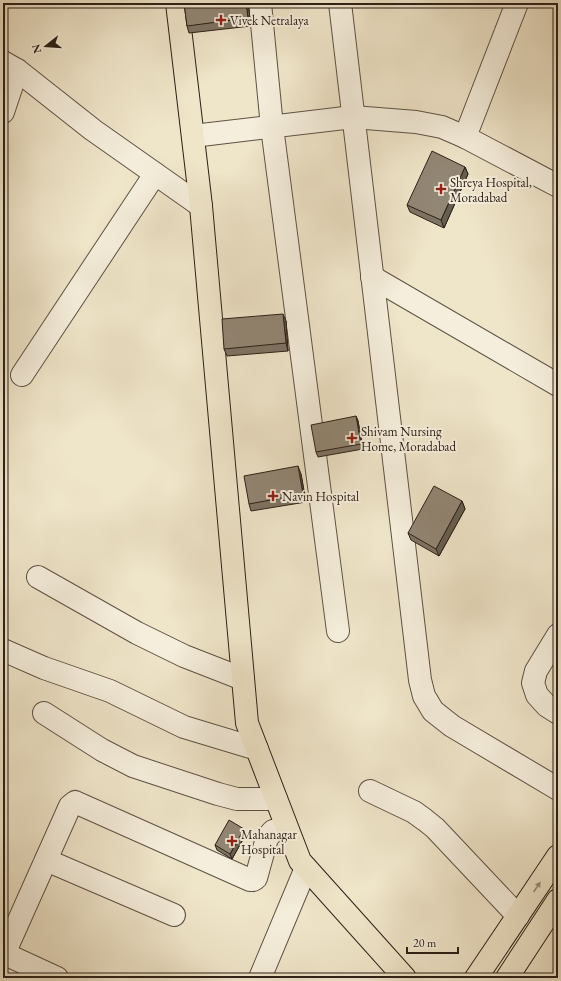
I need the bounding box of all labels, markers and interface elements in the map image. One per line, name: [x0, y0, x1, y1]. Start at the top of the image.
place label: Vivek Netralaya: [230, 12, 309, 29]
marker: Vivek Netralaya: [215, 14, 227, 26]
north arrow: [26, 26, 66, 66]
text: N: [28, 43, 44, 55]
place label: Shreya Hospital, Moradabad: [450, 174, 532, 206]
marker: Shreya Hospital, Moradabad: [435, 183, 447, 195]
place label: Shivam Nursing Home, Moradabad: [361, 423, 457, 455]
marker: Shivam Nursing Home, Moradabad: [346, 432, 358, 444]
place label: Navin Hospital: [282, 488, 359, 505]
marker: Navin Hospital: [267, 490, 279, 502]
place label: Mahanagar Hospital: [241, 826, 297, 858]
marker: Mahanagar Hospital: [226, 835, 238, 847]
one-way arrow: [533, 882, 541, 893]
scale bar: [407, 929, 458, 955]
text: 20 m: [413, 935, 437, 951]

